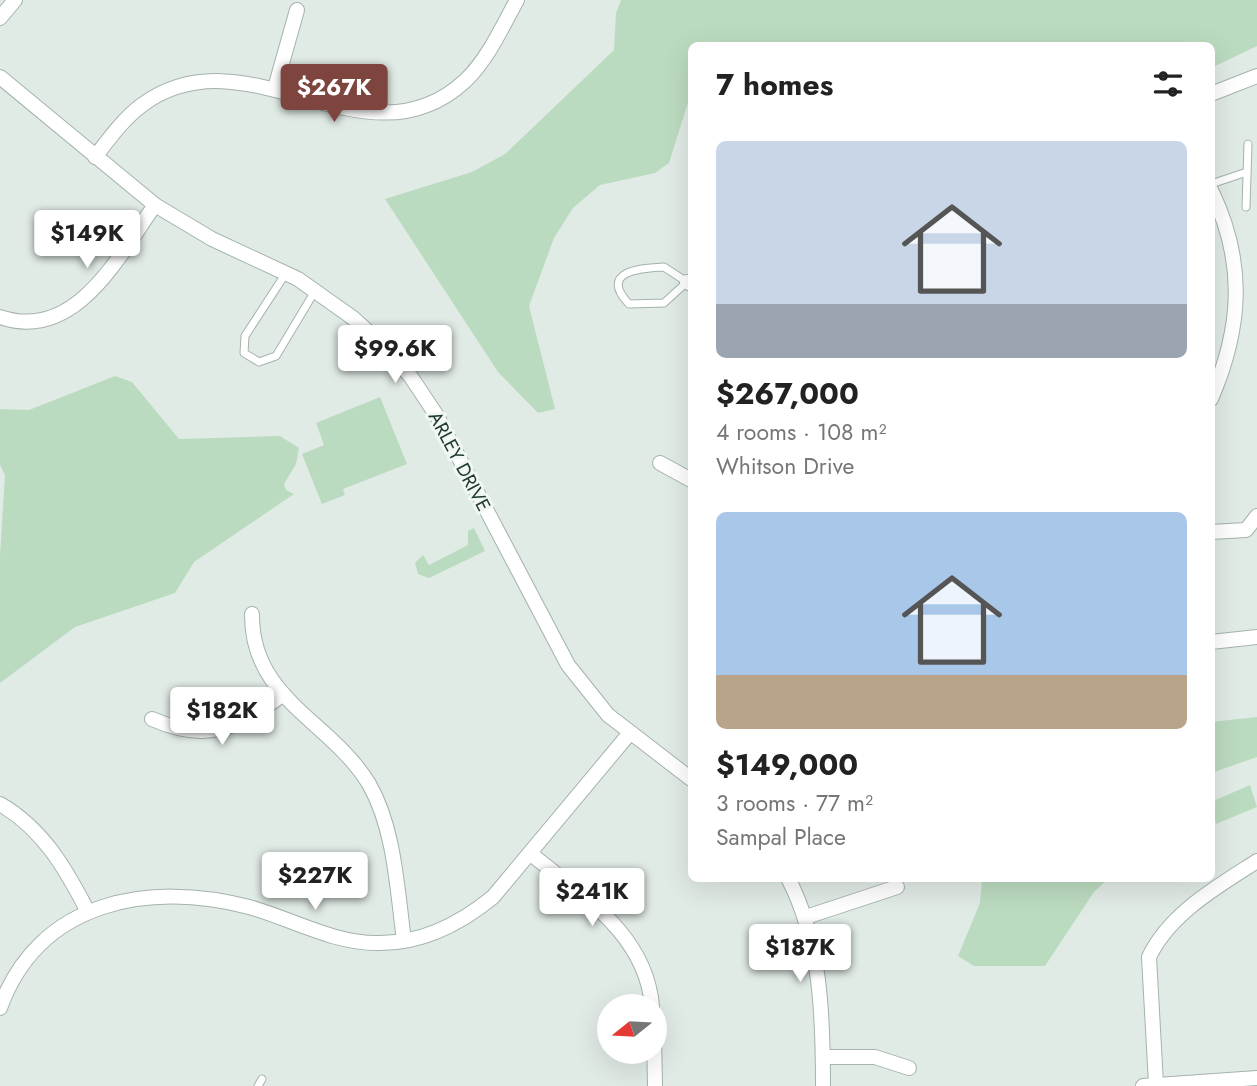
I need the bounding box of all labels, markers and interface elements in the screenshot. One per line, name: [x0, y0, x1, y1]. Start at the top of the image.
text: 7 homes: [716, 63, 833, 106]
pin: $267K: [285, 64, 383, 124]
icon: filters: [1149, 65, 1187, 103]
text: $267K: [297, 70, 371, 104]
icon: home: [889, 186, 1015, 312]
pin: $149K: [38, 210, 136, 270]
text: $149K: [50, 216, 124, 250]
pin: $99.6K: [338, 326, 452, 385]
text: $99.6K: [354, 331, 436, 365]
text: $267,000: [716, 372, 859, 415]
street label: ARLEY DRIVE: [422, 406, 497, 516]
text: 4 rooms · 108 m²: [716, 415, 886, 449]
text: Whitson Drive: [716, 449, 854, 483]
icon: home: [889, 557, 1015, 683]
pin: $182K: [173, 688, 271, 747]
text: $182K: [186, 693, 258, 727]
text: $149,000: [716, 743, 858, 786]
text: 3 rooms · 77 m²: [716, 786, 873, 820]
text: Sampal Place: [716, 820, 846, 854]
pin: $227K: [266, 852, 364, 912]
text: $227K: [278, 858, 352, 892]
pin: $241K: [543, 869, 641, 928]
text: $241K: [555, 874, 629, 908]
pin: $187K: [751, 925, 849, 984]
text: $187K: [765, 930, 835, 964]
north arrow: [597, 994, 667, 1064]
map controls: [597, 994, 667, 1064]

